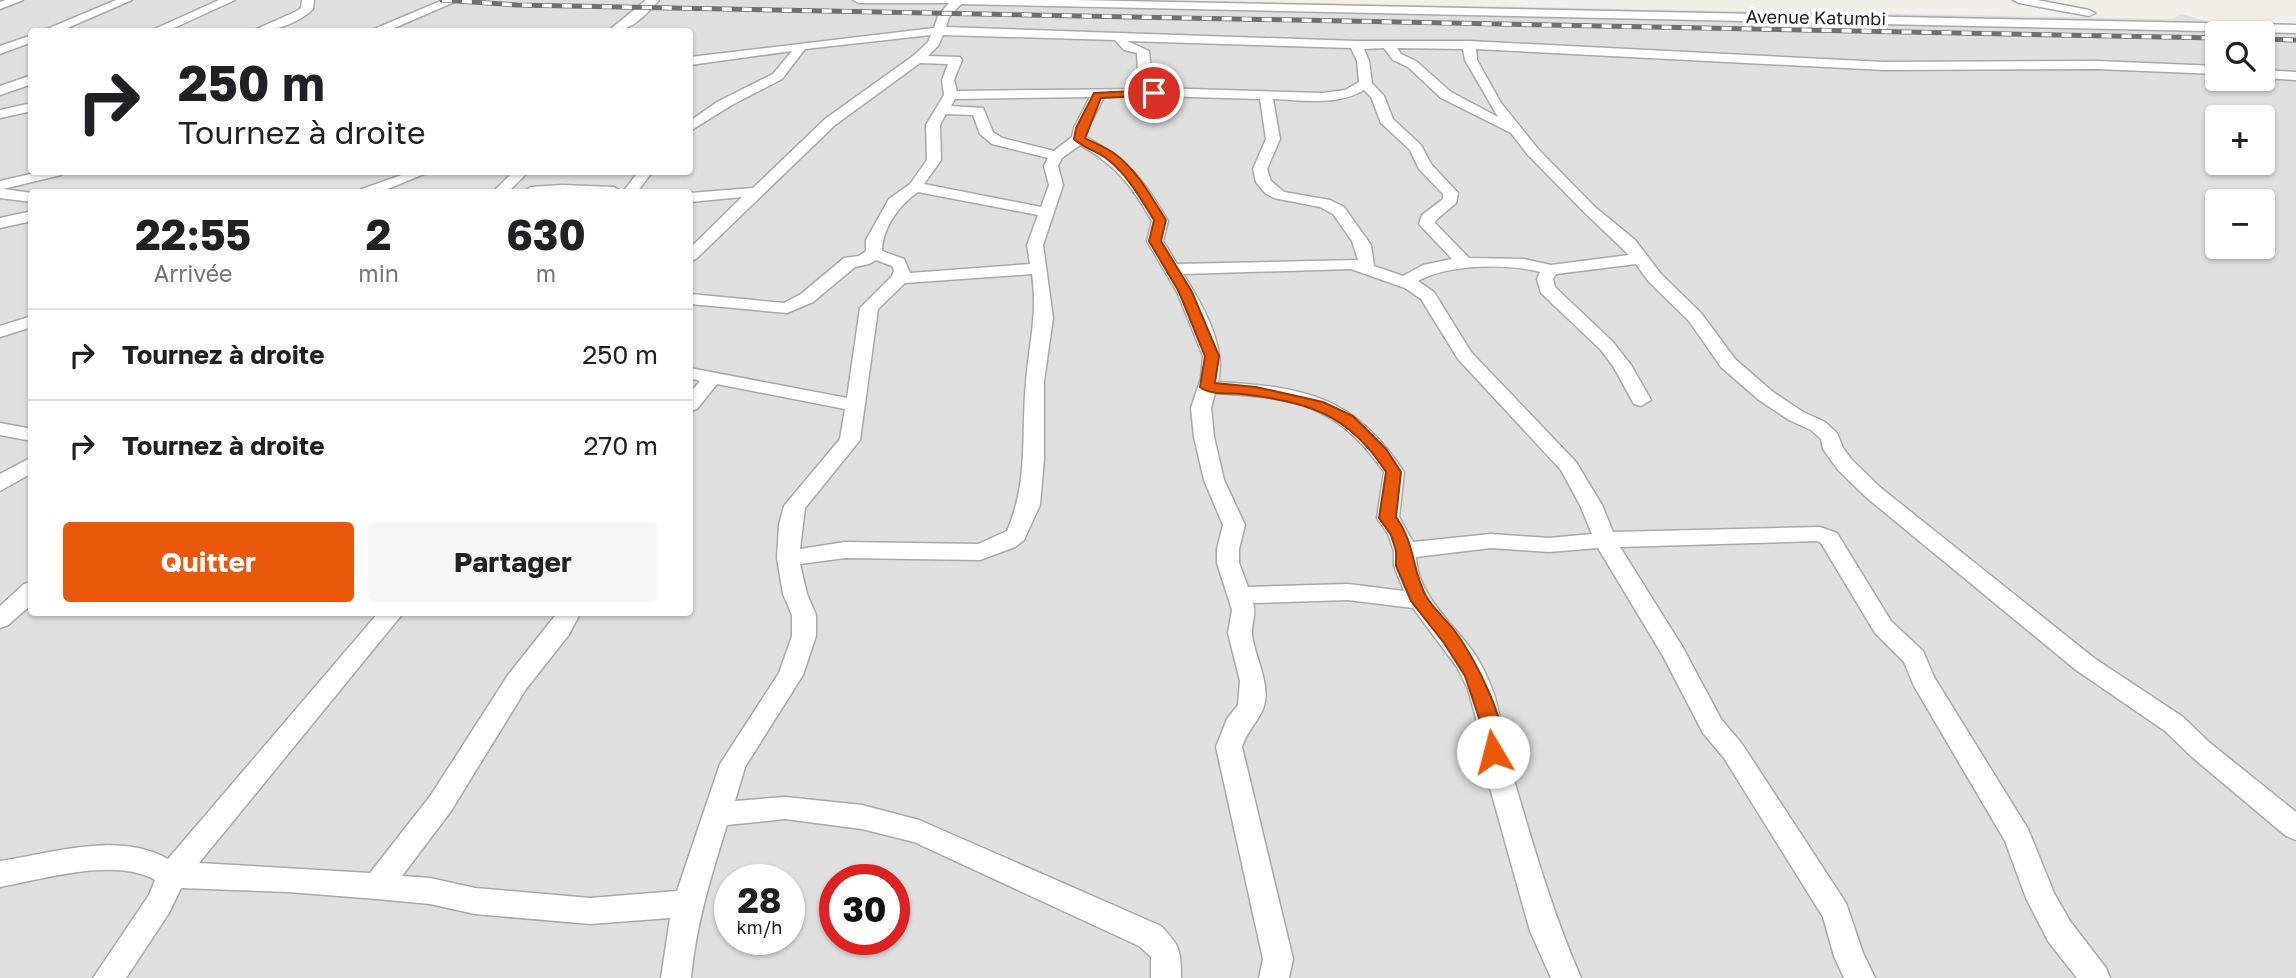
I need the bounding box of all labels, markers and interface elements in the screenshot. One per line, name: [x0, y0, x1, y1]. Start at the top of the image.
street label: Avenue Katumbi: [1746, 5, 1886, 29]
map controls: [2205, 21, 2275, 259]
button: search: [2205, 21, 2275, 91]
text: 250 m: [178, 53, 325, 112]
icon: right: [63, 56, 154, 147]
pin: [1124, 63, 1184, 123]
icon: arrive: [1135, 74, 1173, 112]
button: +: [2205, 105, 2275, 175]
text: Tournez à droite: [178, 113, 426, 151]
button: −: [2205, 189, 2275, 259]
text: 22:55: [135, 209, 251, 259]
text: 2: [366, 209, 391, 259]
text: 630: [506, 209, 586, 259]
text: Arrivée: [154, 259, 232, 287]
text: min: [358, 259, 399, 287]
text: m: [536, 259, 556, 287]
icon: right: [63, 336, 101, 374]
text: Tournez à droite: [122, 339, 325, 370]
text: 250 m: [582, 339, 658, 370]
icon: right: [63, 427, 101, 465]
text: Tournez à droite: [122, 430, 325, 461]
text: 270 m: [584, 430, 658, 461]
button: Quitter: [63, 522, 354, 602]
button: Partager: [368, 522, 658, 602]
position arrow: [1456, 715, 1530, 789]
speed limit sign: 30: [819, 864, 910, 955]
text: 28: [738, 879, 781, 921]
text: km/h: [737, 916, 782, 938]

